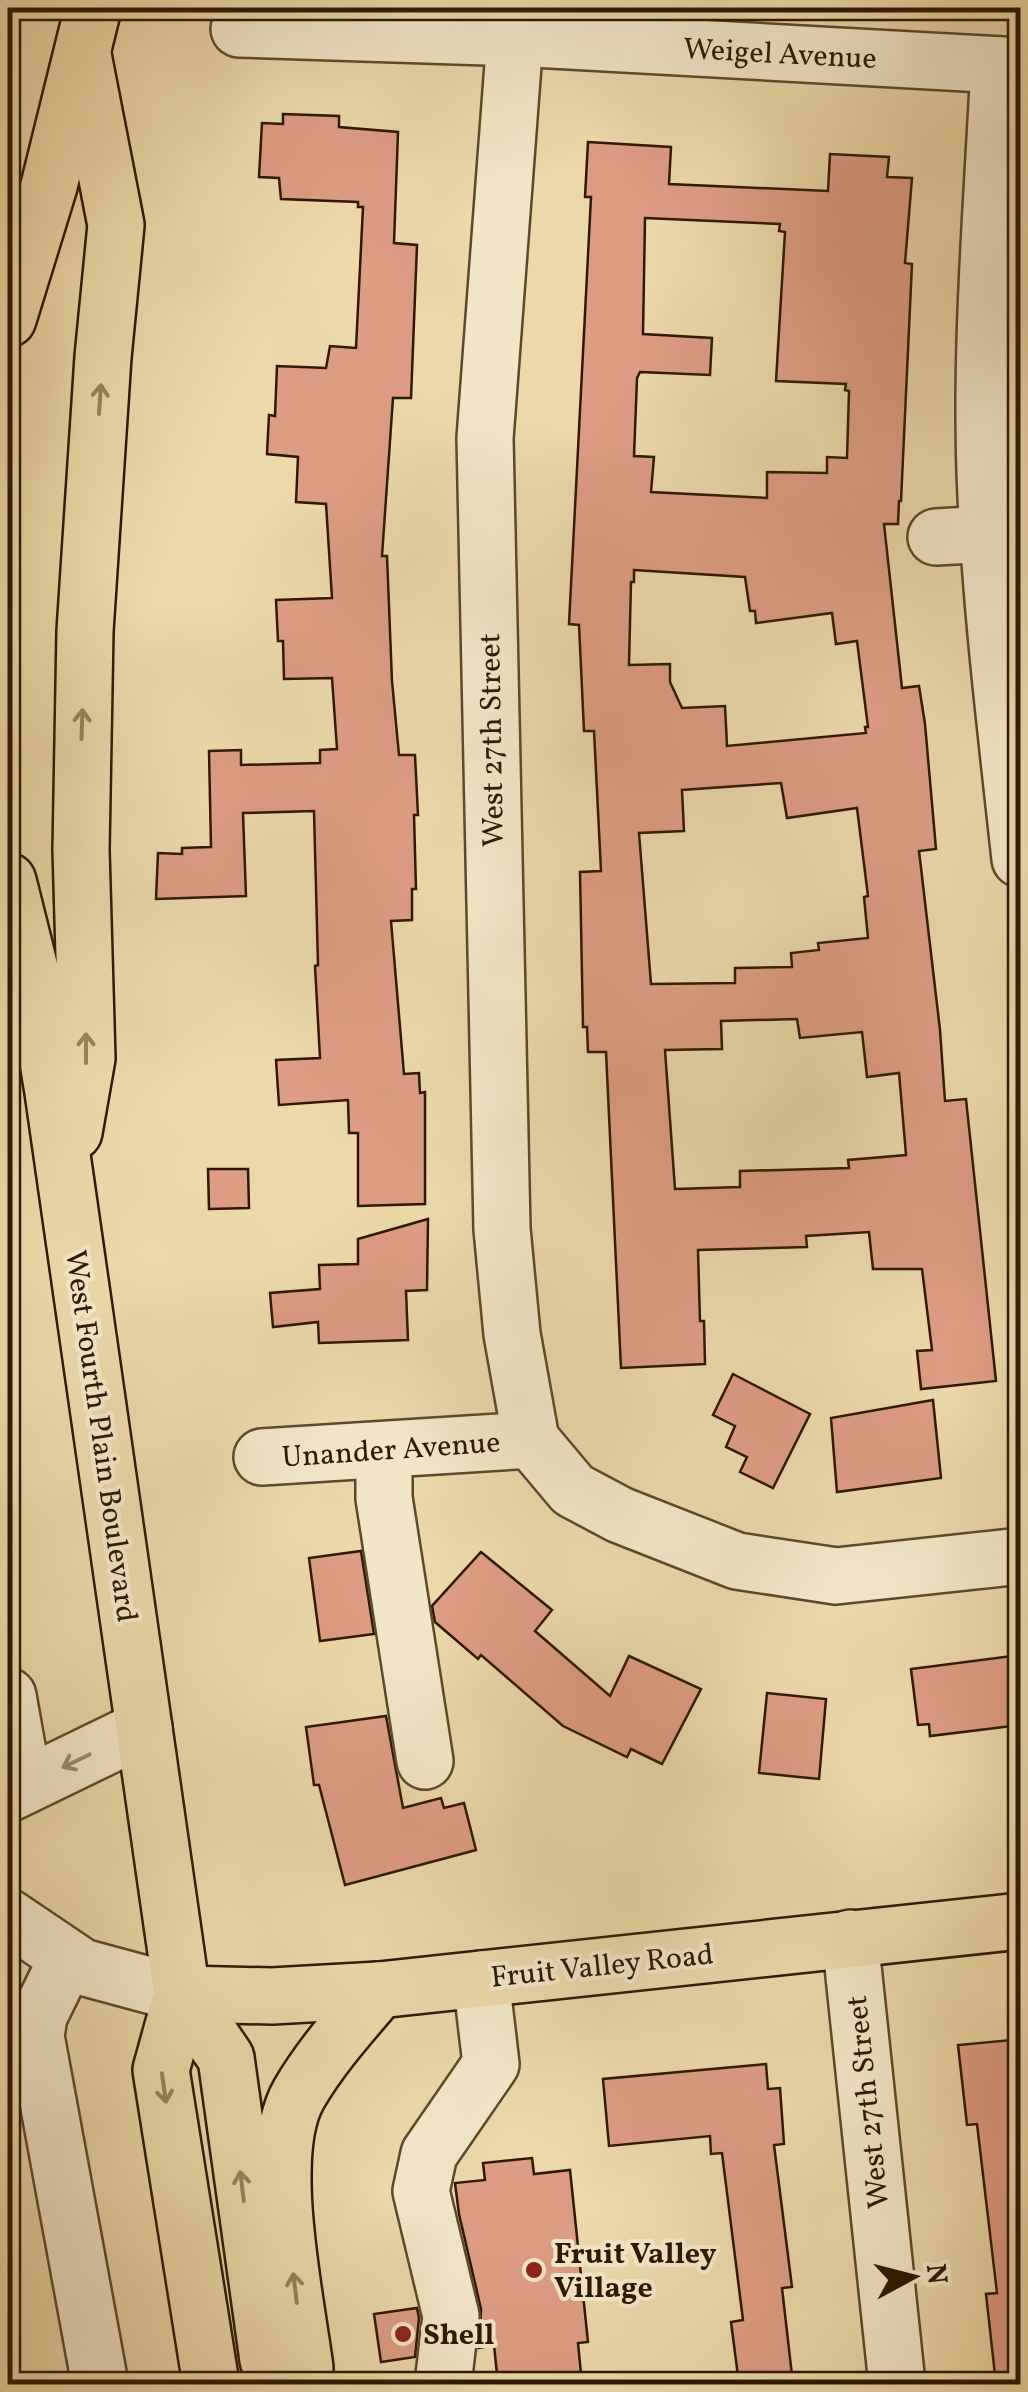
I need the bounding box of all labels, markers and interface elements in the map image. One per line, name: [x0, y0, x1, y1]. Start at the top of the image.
street label: Weigel Avenue: [682, 29, 878, 81]
one-way arrow: [91, 384, 110, 416]
street label: West 27th Street: [470, 632, 516, 847]
one-way arrow: [73, 708, 92, 740]
one-way arrow: [76, 1033, 96, 1066]
street label: West Fourth Plain Boulevard: [53, 1247, 147, 1625]
street label: Unander Avenue: [281, 1422, 502, 1480]
one-way arrow: [61, 1753, 91, 1772]
street label: Fruit Valley Road: [489, 1934, 716, 2000]
street label: West 27th Street: [837, 1993, 901, 2211]
one-way arrow: [155, 2072, 173, 2104]
one-way arrow: [233, 2171, 251, 2203]
north arrow: [863, 2227, 963, 2327]
place label: Fruit Valley Village: [554, 2234, 717, 2310]
marker: Fruit Valley Village: [523, 2259, 545, 2281]
text: N: [915, 2262, 956, 2287]
one-way arrow: [285, 2273, 304, 2305]
place label: Shell: [423, 2315, 495, 2357]
marker: Shell: [392, 2323, 414, 2345]

